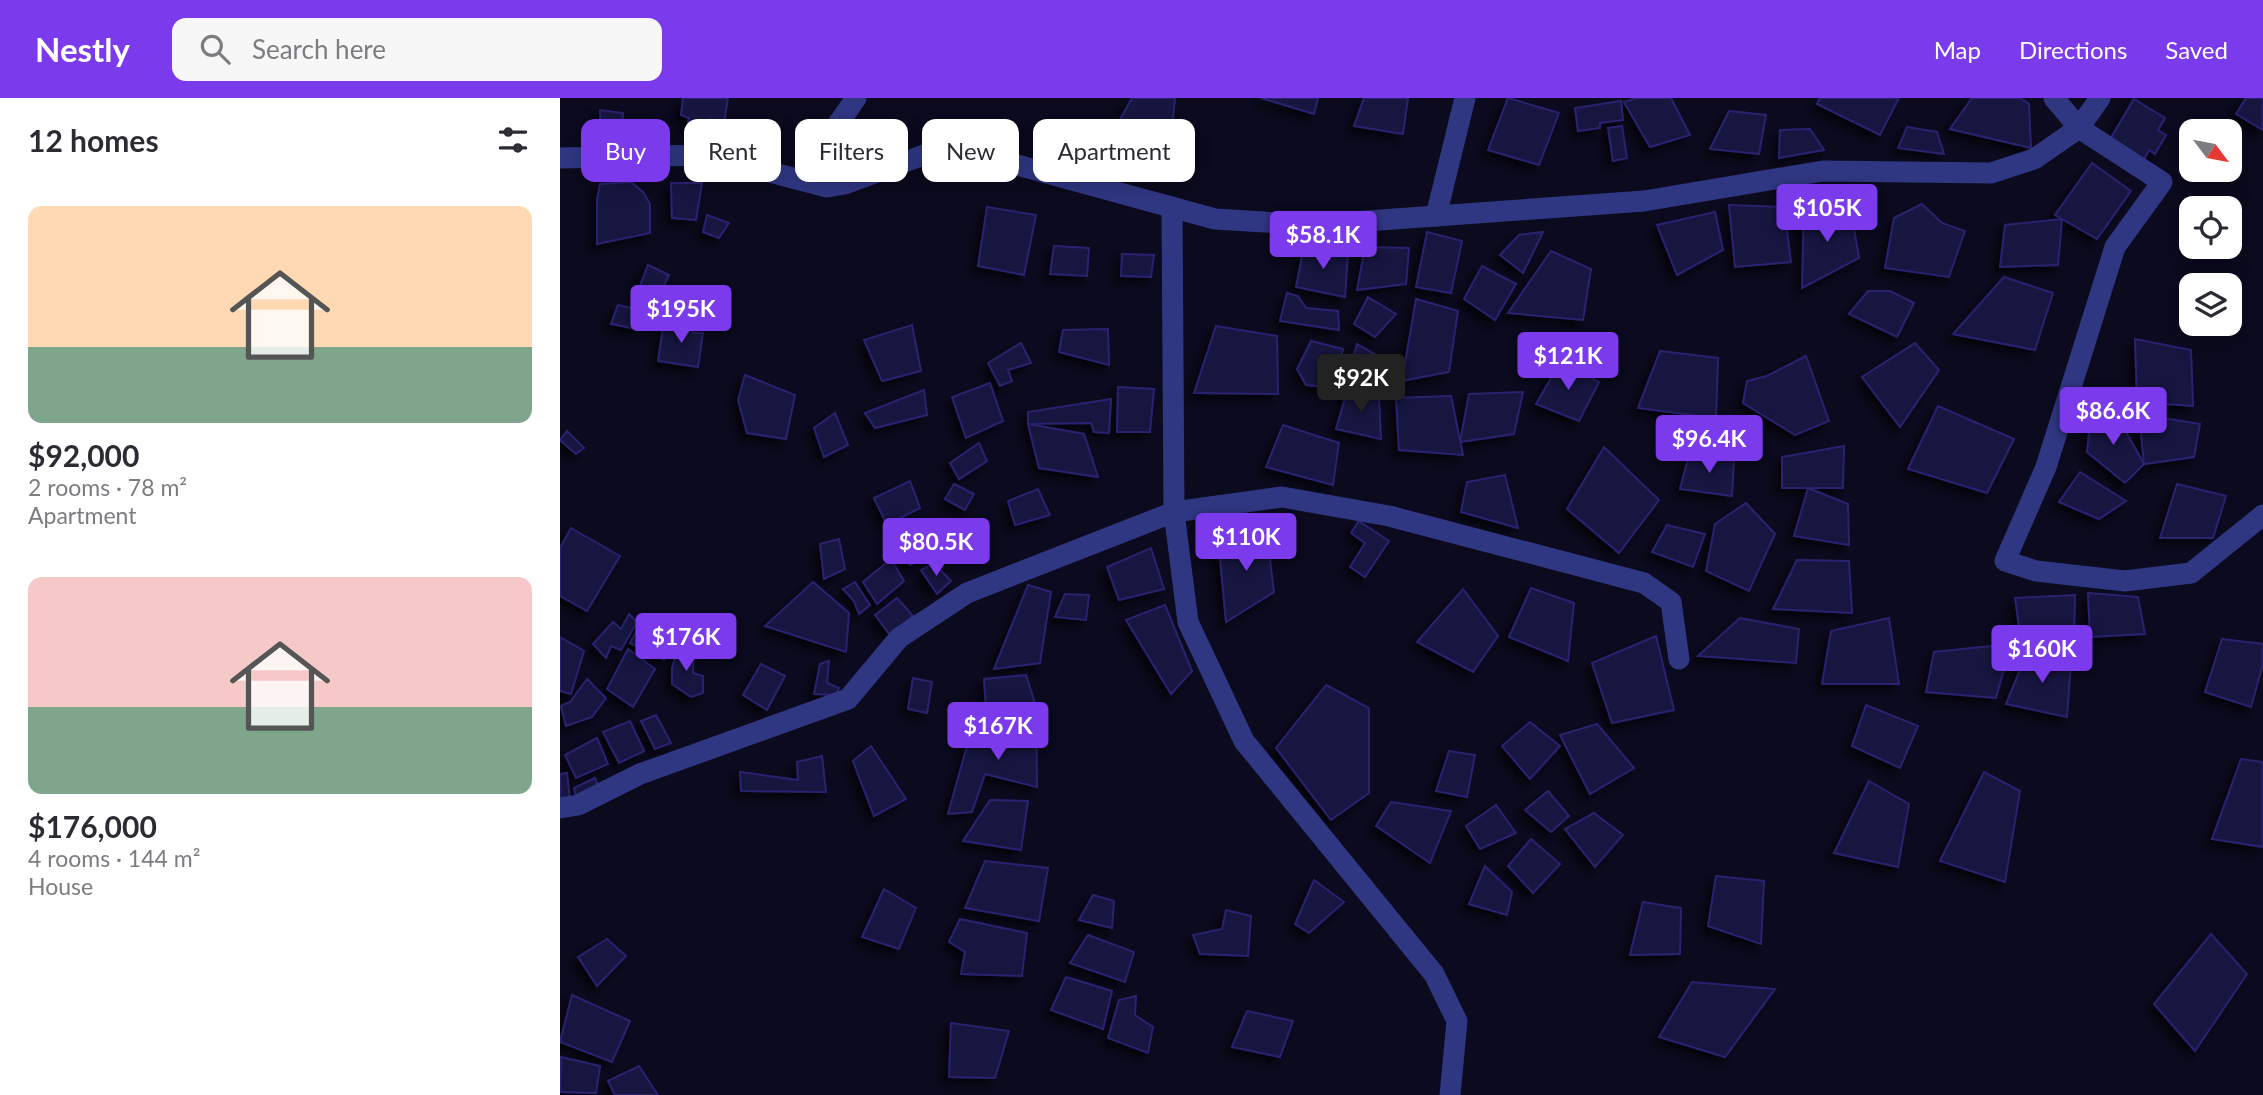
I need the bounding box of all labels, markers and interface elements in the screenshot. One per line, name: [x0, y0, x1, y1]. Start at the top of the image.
search box: [172, 18, 662, 81]
text: Nestly: [35, 29, 130, 69]
icon: search: [196, 30, 234, 68]
text: Search here: [252, 33, 386, 65]
text: Map: [1934, 35, 1981, 64]
text: Directions: [2019, 35, 2127, 64]
text: Saved: [2165, 35, 2228, 64]
chip: Buy: [581, 119, 670, 182]
chip: Rent: [684, 119, 781, 182]
chip: Filters: [795, 119, 908, 182]
chip: New: [922, 119, 1019, 182]
chip: Apartment: [1033, 119, 1195, 182]
north arrow: [2179, 119, 2242, 182]
map controls: [2179, 119, 2242, 336]
icon: filters: [494, 121, 532, 159]
text: 12 homes: [28, 122, 159, 158]
pin: $105K: [1778, 184, 1876, 244]
text: $105K: [1792, 193, 1862, 221]
button: locate: [2179, 196, 2242, 259]
pin: $58.1K: [1266, 212, 1380, 271]
text: $58.1K: [1286, 220, 1360, 248]
icon: home: [217, 252, 343, 378]
button: layers: [2179, 273, 2242, 336]
pin: $195K: [632, 286, 730, 345]
text: $195K: [646, 294, 716, 322]
pin: $121K: [1519, 332, 1617, 392]
text: $121K: [1533, 341, 1603, 369]
pin: $92K: [1320, 354, 1402, 414]
text: $92K: [1333, 363, 1389, 391]
pin: $86.6K: [2056, 388, 2170, 447]
text: $86.6K: [2076, 396, 2150, 424]
pin: $96.4K: [1652, 416, 1766, 475]
text: $96.4K: [1672, 424, 1746, 452]
text: $92,000: [28, 437, 139, 473]
text: 2 rooms · 78 m²: [28, 473, 187, 501]
text: Apartment: [28, 501, 136, 529]
pin: $110K: [1197, 514, 1295, 573]
pin: $80.5K: [879, 518, 993, 578]
text: $110K: [1211, 522, 1281, 550]
text: $80.5K: [899, 527, 973, 555]
pin: $176K: [637, 614, 735, 673]
text: $176K: [651, 622, 721, 650]
icon: home: [217, 623, 343, 749]
pin: $160K: [1993, 626, 2091, 685]
text: $160K: [2007, 634, 2077, 662]
pin: $167K: [949, 702, 1047, 762]
text: $167K: [963, 711, 1033, 739]
text: $176,000: [28, 808, 157, 844]
text: 4 rooms · 144 m²: [28, 844, 200, 872]
text: House: [28, 872, 93, 900]

